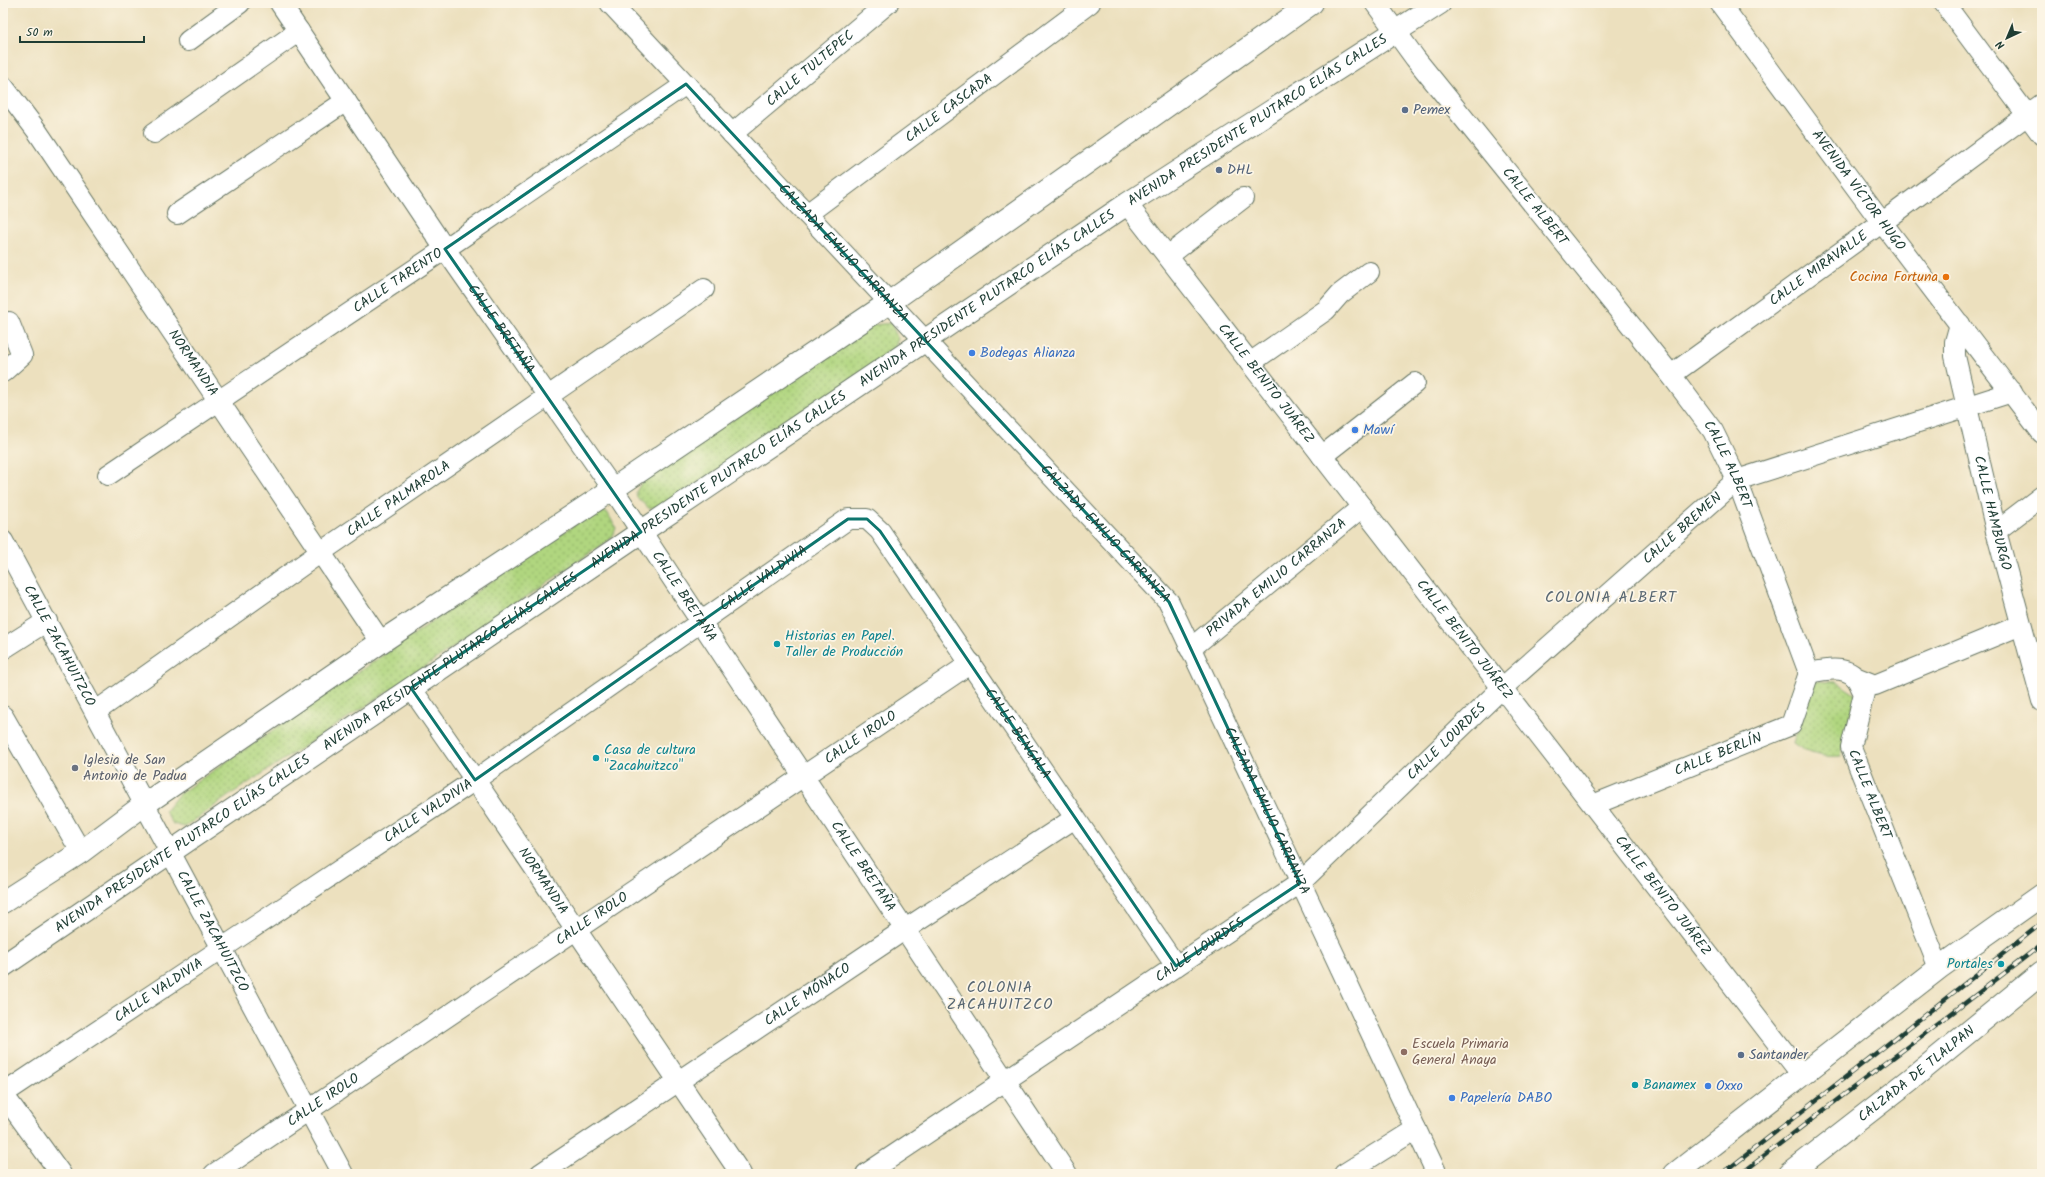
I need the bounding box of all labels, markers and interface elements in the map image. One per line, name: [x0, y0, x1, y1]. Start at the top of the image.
scale bar: [20, 18, 144, 44]
north arrow: [1987, 18, 2027, 58]
text: 50 m: [26, 23, 53, 42]
street label: CALLE TULTEPEC: [761, 25, 859, 112]
street label: AVENIDA PRESIDENTE PLUTARCO ELÍAS CALLES: [1123, 28, 1392, 212]
text: N: [1992, 36, 2010, 53]
street label: CALLE CASCADA: [900, 68, 998, 148]
place label: Pemex: [1413, 99, 1451, 121]
marker: Pemex: [1400, 105, 1410, 115]
street label: AVENIDA VÍCTOR HUGO: [1806, 125, 1911, 256]
place label: DHL: [1227, 159, 1253, 181]
street label: CALLE ALBERT: [1497, 163, 1574, 252]
marker: DHL: [1214, 165, 1224, 175]
street label: CALZADA EMILIO CARRANZA: [773, 179, 914, 328]
street label: AVENIDA PRESIDENTE PLUTARCO ELÍAS CALLES: [854, 204, 1120, 393]
street label: CALLE MIRAVALLE: [1764, 224, 1873, 312]
street label: CALLE TARENTO: [349, 242, 448, 319]
place label: Cocina Fortuna: [1850, 266, 1938, 288]
marker: Cocina Fortuna: [1941, 272, 1951, 282]
street label: CALLE BRETAÑA: [462, 280, 540, 379]
street label: CALLE BENITO JUÁREZ: [1212, 318, 1320, 448]
street label: NORMANDIA: [162, 325, 224, 401]
place label: Bodegas Alianza: [980, 342, 1075, 364]
marker: Bodegas Alianza: [967, 348, 977, 358]
street label: AVENIDA PRESIDENTE PLUTARCO ELÍAS CALLES: [586, 385, 851, 574]
street label: CALLE ALBERT: [1698, 416, 1758, 513]
place label: Mawí: [1363, 419, 1396, 441]
marker: Mawí: [1350, 425, 1360, 435]
street label: CALLE HAMBURGO: [1968, 453, 2017, 573]
street label: CALLE PALMAROLA: [342, 455, 455, 542]
street label: CALZADA EMILIO CARRANZA: [1035, 459, 1176, 608]
street label: CALLE BREMEN: [1637, 487, 1727, 570]
street label: PRIVADA EMILIO CARRANZA: [1201, 513, 1352, 643]
street label: CALLE VALDIVIA: [715, 539, 812, 617]
street label: CALLE BRETAÑA: [646, 546, 722, 646]
street label: AVENIDA PRESIDENTE PLUTARCO ELÍAS CALLES: [318, 567, 583, 757]
street label: CALLE BENITO JUÁREZ: [1411, 575, 1518, 704]
street label: CALLE ZACAHUITZCO: [18, 581, 101, 711]
district label: COLONIA ALBERT: [1545, 586, 1678, 610]
place label: Historias en Papel. Taller de Producción: [785, 625, 903, 663]
marker: Historias en Papel. Taller de Producción: [772, 639, 782, 649]
street label: CALLE BENGALA: [979, 684, 1057, 784]
street label: CALLE LOURDES: [1402, 697, 1492, 786]
street label: CALLE IROLO: [820, 705, 902, 770]
street label: CALZADA EMILIO CARRANZA: [1218, 723, 1316, 899]
street label: CALLE BERLÍN: [1671, 727, 1766, 782]
place label: Casa de cultura "Zacahuitzco": [604, 739, 696, 777]
street label: CALLE ALBERT: [1842, 746, 1898, 844]
street label: AVENIDA PRESIDENTE PLUTARCO ELÍAS CALLES: [50, 749, 315, 939]
place label: Iglesia de San Antonio de Padua: [83, 749, 187, 787]
marker: Casa de cultura "Zacahuitzco": [591, 753, 601, 763]
marker: Iglesia de San Antonio de Padua: [70, 763, 80, 773]
street label: CALLE VALDIVIA: [379, 773, 478, 849]
street label: CALLE BRETAÑA: [825, 816, 901, 916]
street label: CALLE BENITO JUÁREZ: [1609, 831, 1717, 961]
street label: NORMANDIA: [513, 843, 574, 919]
street label: CALLE ZACAHUITZCO: [171, 866, 255, 996]
street label: CALLE IROLO: [551, 886, 633, 951]
street label: CALLE LOURDES: [1151, 912, 1249, 988]
street label: CALLE VALDIVIA: [110, 953, 208, 1028]
place label: Portales: [1947, 953, 1993, 975]
street label: CALLE MÓNACO: [760, 957, 856, 1032]
marker: Portales: [1996, 959, 2006, 969]
district label: COLONIA ZACAHUITZCO: [947, 976, 1053, 1017]
street label: CALZADA DE TLALPAN: [1853, 1020, 1980, 1128]
place label: Escuela Primaria General Anaya: [1412, 1033, 1509, 1071]
place label: Santander: [1749, 1044, 1809, 1066]
marker: Escuela Primaria General Anaya: [1399, 1047, 1409, 1057]
marker: Santander: [1736, 1050, 1746, 1060]
street label: CALLE IROLO: [283, 1067, 364, 1133]
place label: Banamex: [1643, 1074, 1697, 1096]
place label: Oxxo: [1716, 1075, 1743, 1097]
marker: Banamex: [1630, 1080, 1640, 1090]
marker: Oxxo: [1703, 1081, 1713, 1091]
place label: Papelería DABO: [1460, 1087, 1552, 1109]
marker: Papelería DABO: [1447, 1093, 1457, 1103]

